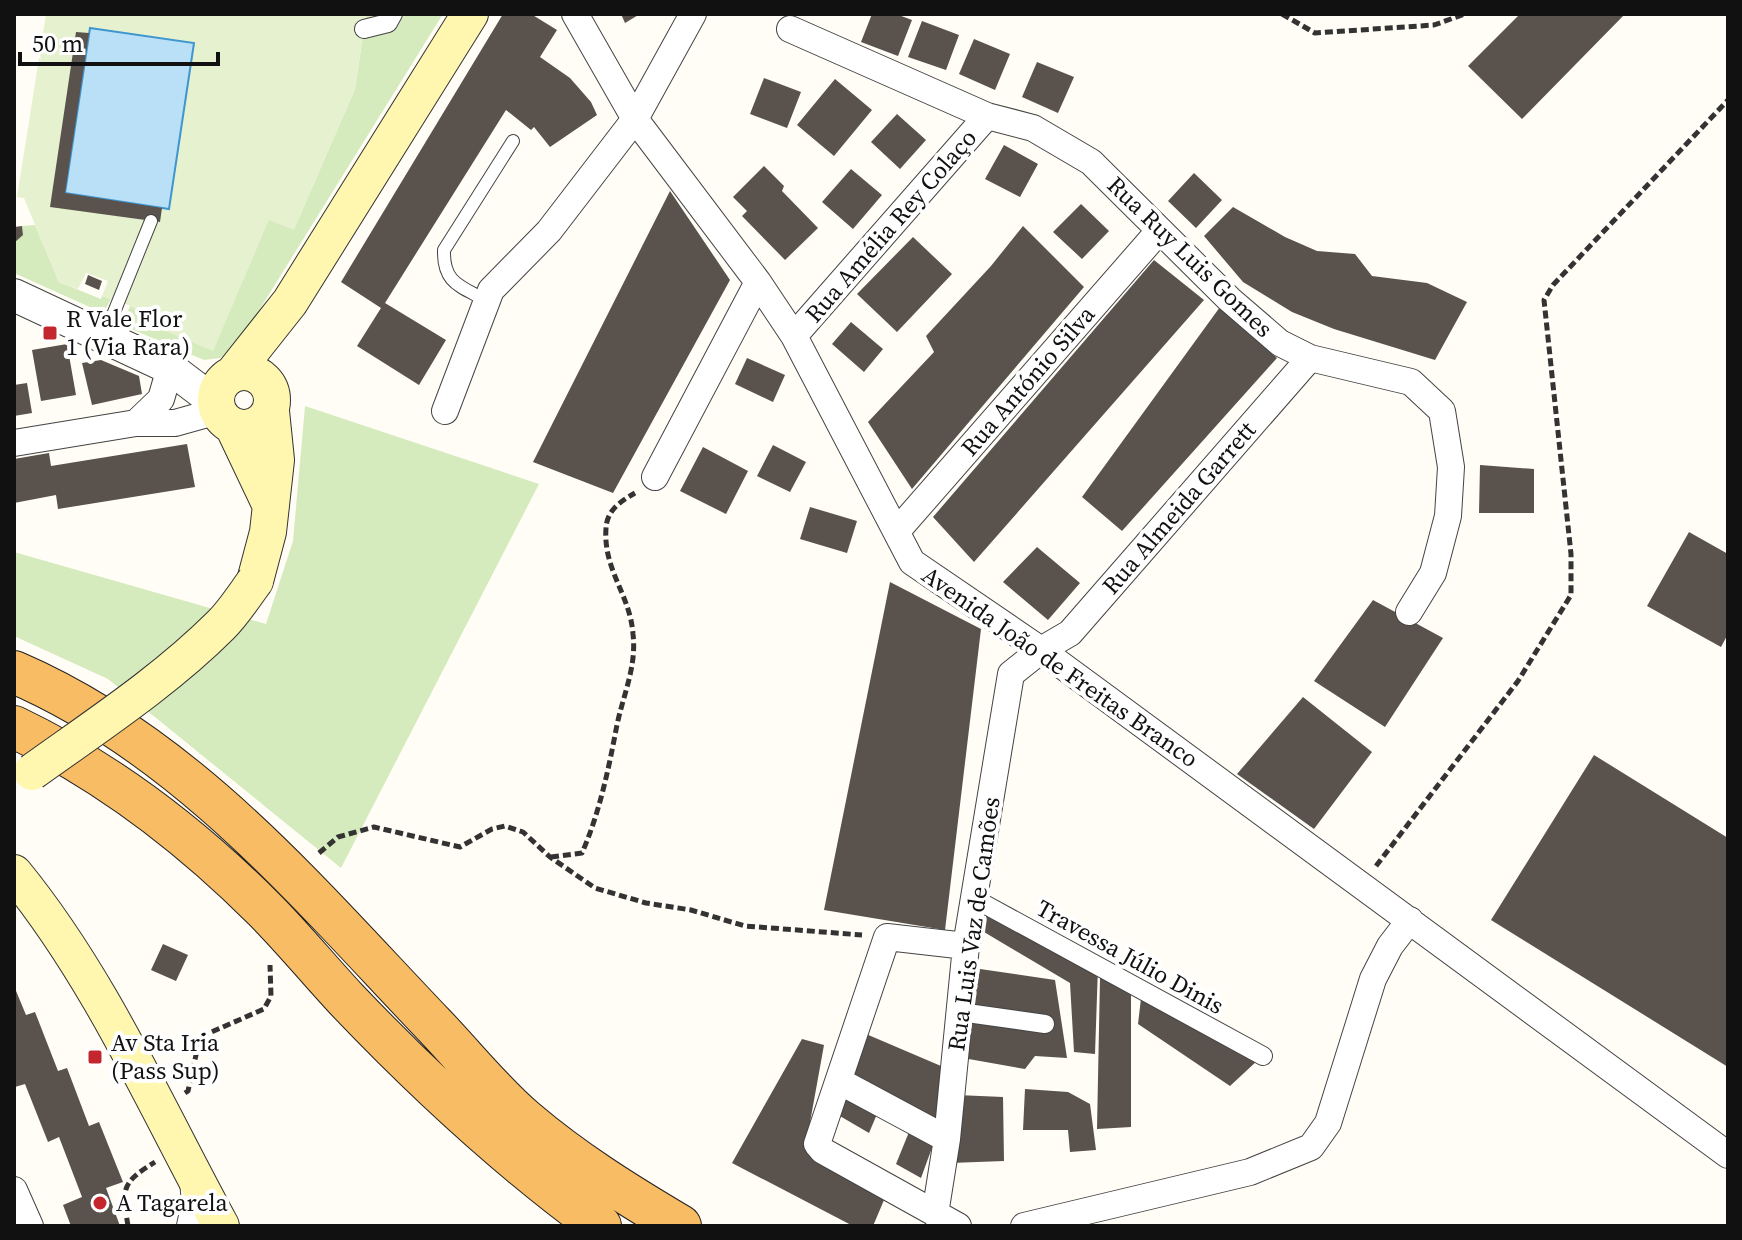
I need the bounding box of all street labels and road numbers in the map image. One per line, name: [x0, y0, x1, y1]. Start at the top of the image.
street label: Rua Amélia Rey Colaço: [797, 122, 984, 329]
street label: Rua Ruy Luis Gomes: [1100, 169, 1280, 344]
street label: Rua António Silva: [953, 298, 1103, 463]
street label: Rua Almeida Garrett: [1094, 414, 1263, 601]
street label: Avenida João de Freitas Branco: [915, 558, 1205, 775]
street label: Rua Luis Vaz de Camões: [939, 795, 1008, 1053]
street label: Travessa Júlio Dinis: [1031, 891, 1230, 1022]

